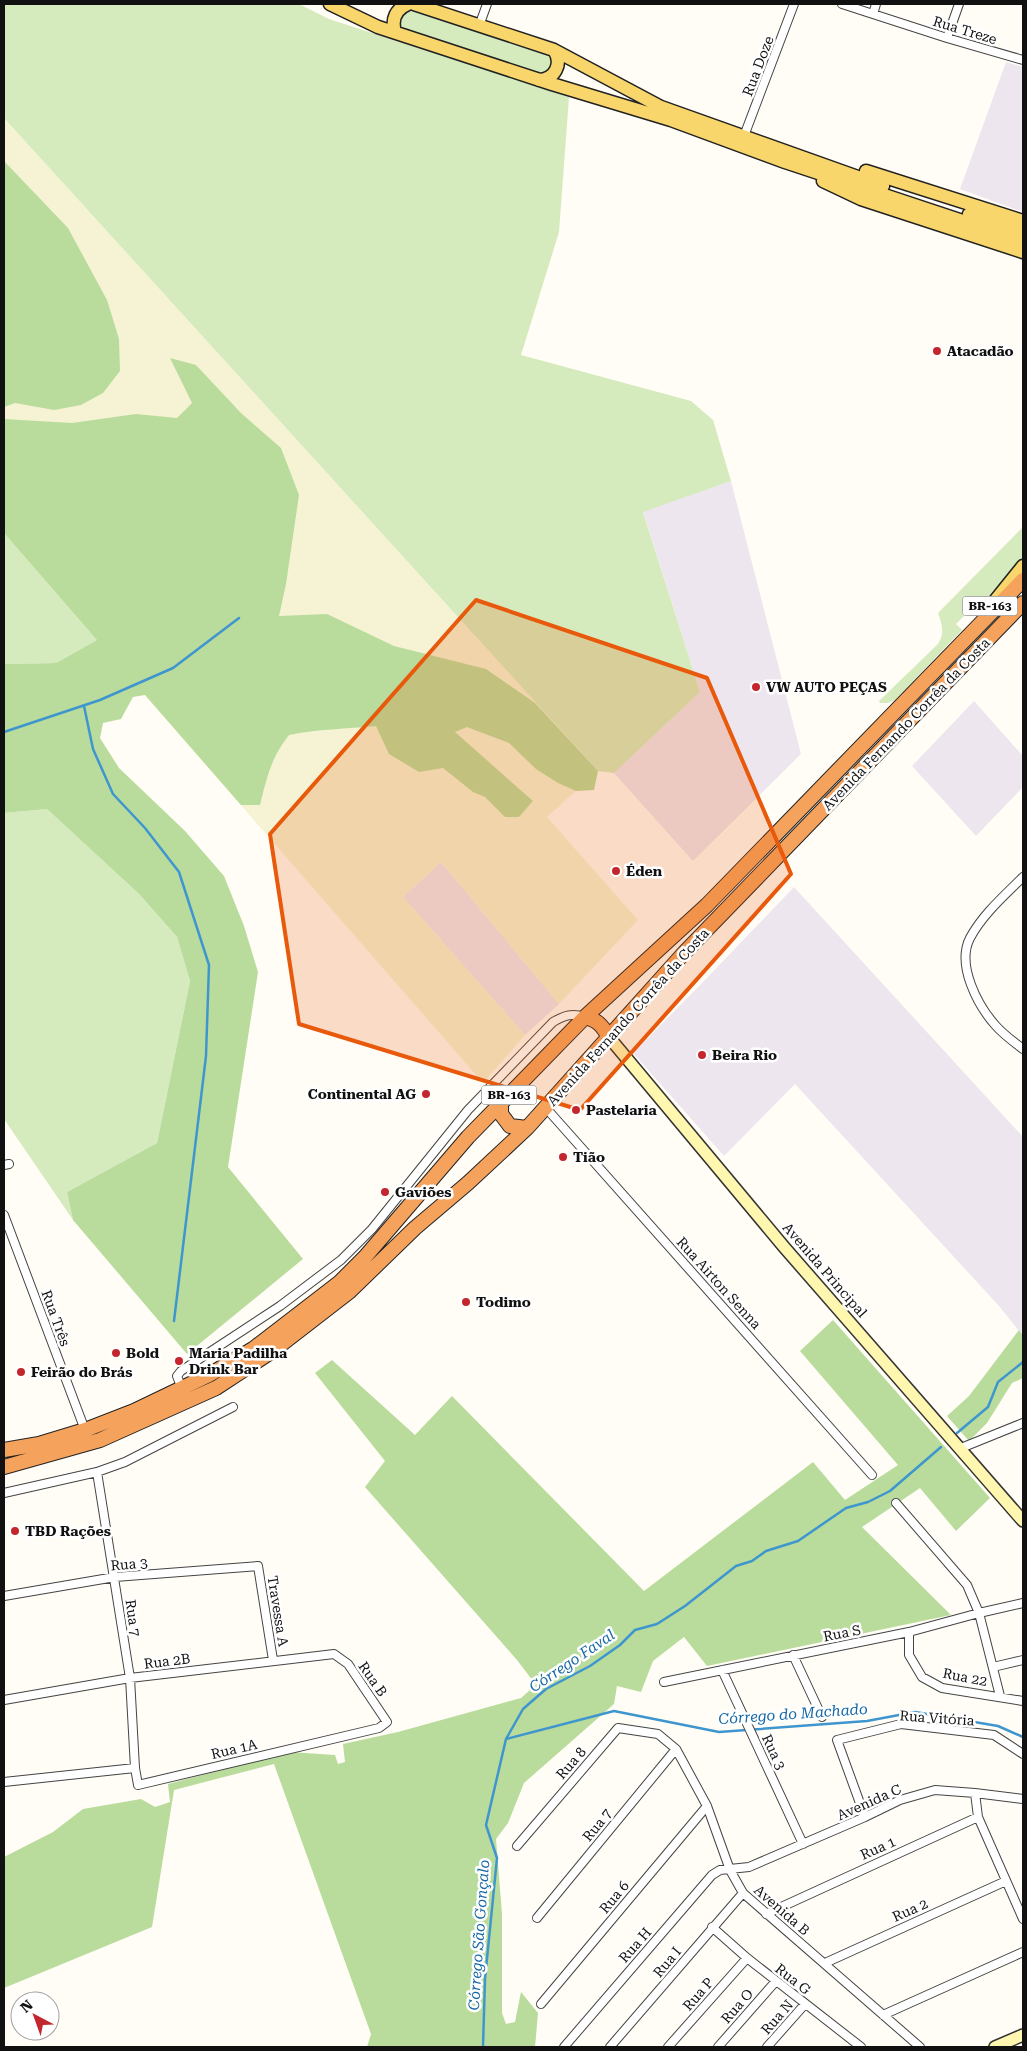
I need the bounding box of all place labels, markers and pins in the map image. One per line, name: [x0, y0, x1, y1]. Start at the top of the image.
place label: Atacadão: [947, 343, 1014, 359]
marker: Atacadão: [931, 345, 943, 357]
place label: VW AUTO PEÇAS: [766, 679, 887, 695]
marker: VW AUTO PEÇAS: [750, 681, 762, 693]
place label: Éden: [626, 863, 663, 879]
marker: Éden: [610, 865, 622, 877]
place label: Beira Rio: [712, 1047, 777, 1063]
marker: Beira Rio: [696, 1049, 708, 1061]
place label: Continental AG: [308, 1086, 416, 1102]
marker: Continental AG: [420, 1088, 432, 1100]
place label: Pastelaria: [586, 1102, 657, 1118]
marker: Pastelaria: [570, 1104, 582, 1116]
place label: Tião: [573, 1149, 605, 1165]
marker: Tião: [557, 1151, 569, 1163]
place label: Gaviões: [395, 1184, 451, 1200]
marker: Gaviões: [379, 1186, 391, 1198]
place label: Todimo: [476, 1294, 531, 1310]
marker: Todimo: [460, 1296, 472, 1308]
place label: Bold: [126, 1345, 160, 1361]
place label: Maria Padilha Drink Bar: [189, 1345, 288, 1377]
marker: Bold: [110, 1347, 122, 1359]
marker: Maria Padilha Drink Bar: [173, 1355, 185, 1367]
place label: Feirão do Brás: [31, 1364, 132, 1380]
marker: Feirão do Brás: [15, 1366, 27, 1378]
place label: TBD Rações: [25, 1523, 111, 1539]
marker: TBD Rações: [9, 1525, 21, 1537]

